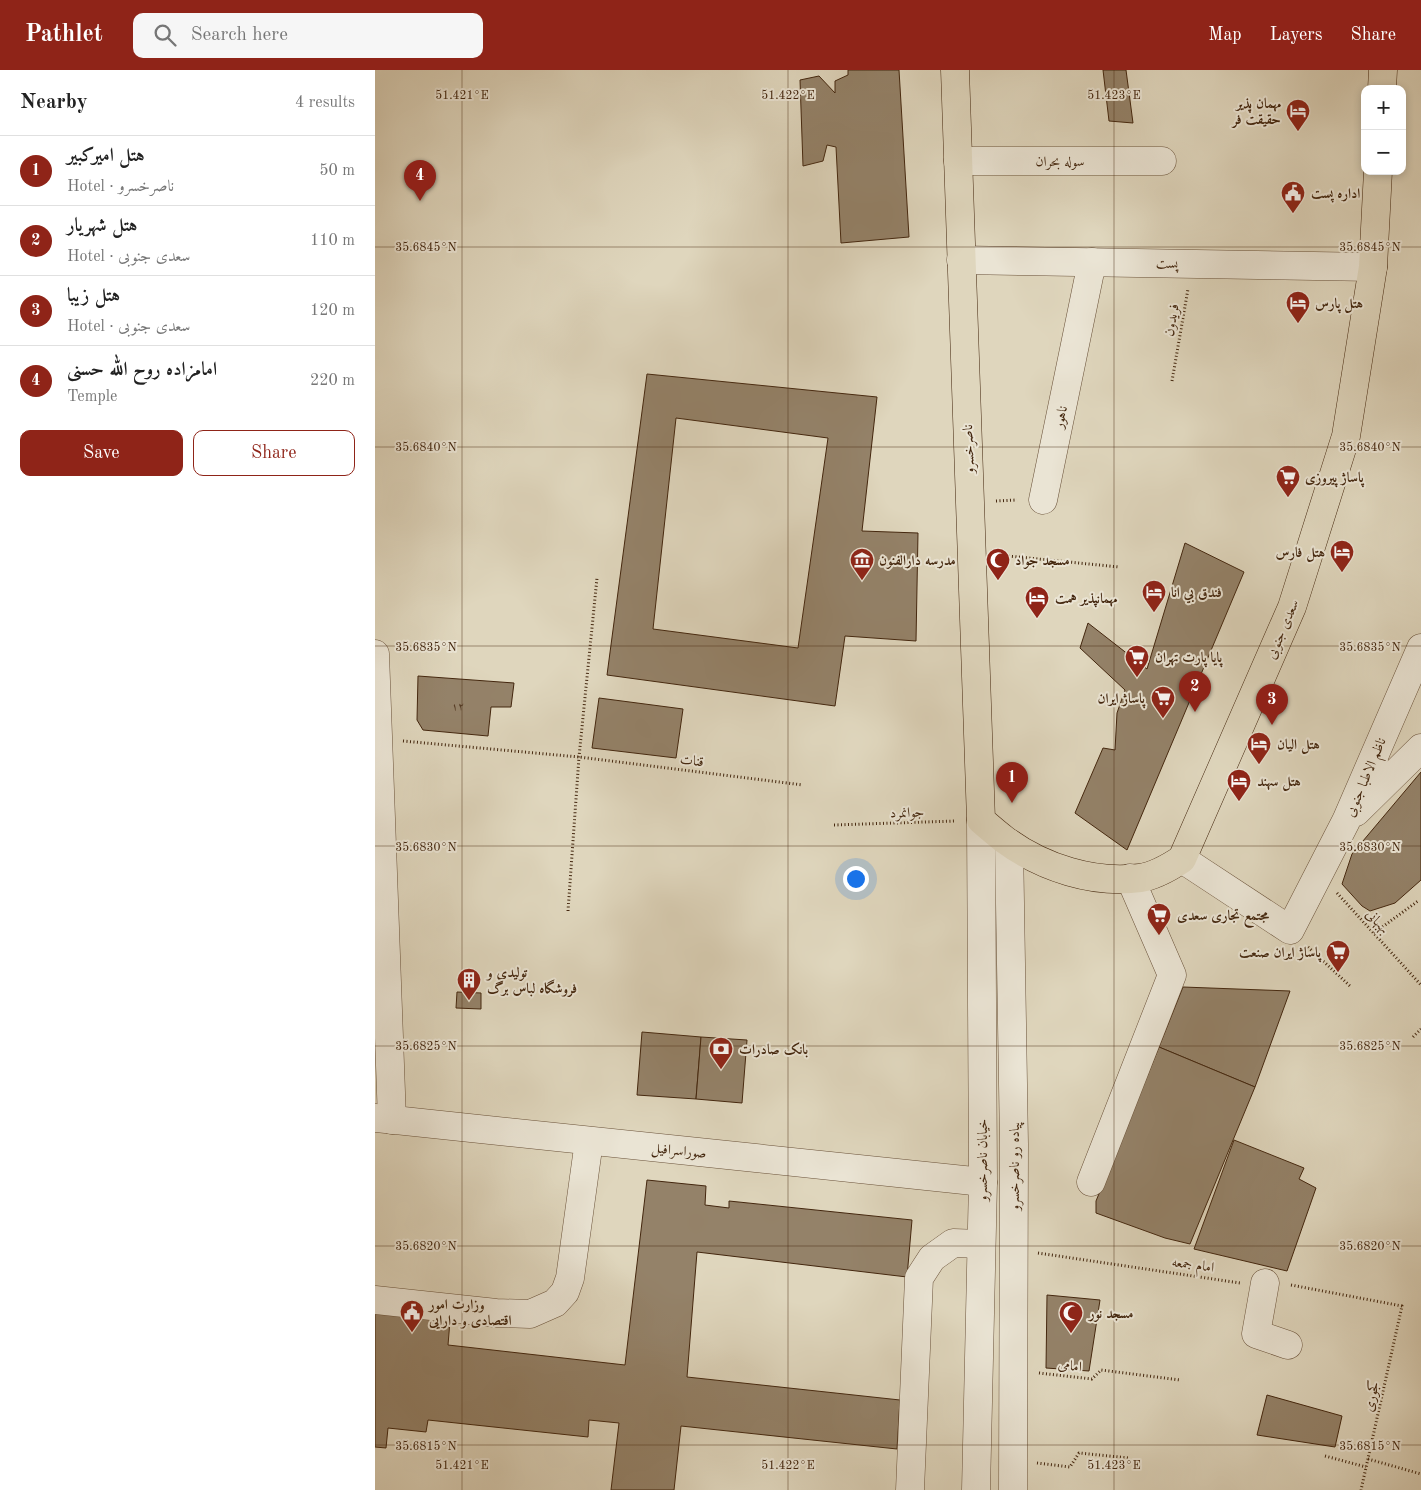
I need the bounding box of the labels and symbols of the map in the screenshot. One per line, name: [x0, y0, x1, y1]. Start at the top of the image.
text: 51.421°E: [435, 89, 489, 102]
text: 51.422°E: [761, 89, 815, 102]
text: 51.423°E: [1087, 89, 1141, 102]
place label: مهمان پذیر حقیقت فر: [1231, 97, 1282, 129]
hotel icon: مهمان پذیر حقیقت فر: [1285, 98, 1311, 132]
street label: سوله بحران: [1035, 155, 1085, 170]
pin: 4: [404, 160, 436, 201]
public building icon: اداره پست: [1280, 180, 1306, 214]
place label: اداره پست: [1311, 187, 1360, 203]
text: 35.6845°N: [395, 241, 457, 254]
text: 35.6845°N: [1339, 241, 1401, 254]
street label: پست: [1156, 257, 1179, 273]
hotel icon: هتل پارس: [1285, 290, 1311, 324]
place label: هتل پارس: [1315, 297, 1363, 314]
street label: فریدون: [1162, 303, 1183, 338]
street label: ناهور: [1051, 404, 1071, 432]
street label: ناصرخسرو: [961, 424, 979, 476]
text: 35.6840°N: [395, 441, 457, 454]
text: 35.6840°N: [1339, 441, 1401, 454]
supermarket icon: پاساژ پیروزی: [1275, 464, 1301, 498]
place label: پاساژ پیروزی: [1305, 471, 1365, 488]
hotel icon: هتل فارس: [1329, 539, 1355, 573]
place label: هتل فارس: [1276, 546, 1325, 562]
museum icon: مدرسه دارالفنون: [849, 547, 875, 581]
mosque icon: مسجد جواد: [985, 547, 1011, 581]
place label: مدرسه دارالفنون: [879, 554, 956, 569]
place label: مسجد جواد: [1015, 554, 1070, 569]
hotel icon: فندق بي انا: [1141, 579, 1167, 613]
hotel icon: مهمانپذیر همت: [1024, 585, 1050, 619]
place label: فندق بي انا: [1171, 586, 1222, 604]
place label: مهمانپذیر همت: [1055, 592, 1118, 608]
street label: سعدی جنوبی: [1264, 598, 1304, 662]
text: 35.6835°N: [395, 641, 457, 654]
text: 35.6835°N: [1339, 641, 1401, 654]
supermarket icon: پایا پارت تهران: [1124, 644, 1150, 678]
place label: پایا پارت تهران: [1155, 651, 1224, 668]
pin: 2: [1179, 671, 1211, 712]
pin: 3: [1256, 684, 1288, 725]
supermarket icon: پاساژ ایران: [1150, 685, 1176, 719]
place label: پاساژ ایران: [1098, 692, 1146, 709]
house number: ۱۲: [452, 702, 464, 713]
hotel icon: هتل الیان: [1246, 731, 1272, 765]
street label: ناظم الاطبا جنوبی: [1343, 736, 1395, 821]
place label: هتل الیان: [1277, 738, 1320, 754]
street label: قنات: [679, 753, 705, 769]
pin: 1: [996, 762, 1028, 803]
hotel icon: هتل سهند: [1226, 768, 1252, 802]
place label: هتل سهند: [1257, 775, 1301, 791]
street label: جوانمرد: [890, 805, 924, 822]
text: 35.6830°N: [395, 841, 457, 854]
text: 35.6830°N: [1339, 841, 1401, 854]
your location: [843, 866, 869, 892]
supermarket icon: مجتمع تجاری سعدی: [1146, 902, 1172, 936]
street label: بهبهانی: [1361, 907, 1392, 938]
place label: مجتمع تجاری سعدی: [1177, 908, 1269, 928]
supermarket icon: پاساژ ایران صنعت: [1325, 939, 1351, 973]
place label: پاساژ ایران صنعت: [1239, 946, 1322, 963]
place label: تولیدی و فروشگاه لباس برگ: [485, 966, 577, 998]
building icon: تولیدی و فروشگاه لباس برگ: [456, 967, 482, 1001]
bank icon: بانک صادرات: [708, 1036, 734, 1070]
text: 35.6825°N: [395, 1040, 457, 1053]
text: 35.6825°N: [1339, 1040, 1401, 1053]
place label: بانک صادرات: [739, 1041, 808, 1058]
street label: خیابان ناصرخسرو: [976, 1119, 992, 1203]
street label: پیاده رو ناصرخسرو: [1008, 1121, 1025, 1213]
street label: صوراسرافیل: [650, 1141, 707, 1164]
text: 35.6820°N: [395, 1240, 457, 1253]
text: 35.6820°N: [1339, 1240, 1401, 1253]
street label: امام جمعه: [1170, 1255, 1215, 1280]
place label: وزارت امور اقتصادی و دارایی: [427, 1298, 512, 1330]
public building icon: وزارت امور اقتصادی و دارایی: [399, 1299, 425, 1333]
mosque icon: مسجد نور: [1058, 1300, 1084, 1334]
place label: مسجد نور: [1087, 1307, 1133, 1322]
street label: امامی: [1057, 1358, 1083, 1375]
street label: کجوری: [1360, 1379, 1383, 1413]
text: 35.6815°N: [395, 1440, 457, 1453]
text: 35.6815°N: [1339, 1440, 1401, 1453]
text: 51.421°E: [435, 1459, 489, 1472]
text: 51.422°E: [761, 1459, 815, 1472]
text: 51.423°E: [1087, 1459, 1141, 1472]

